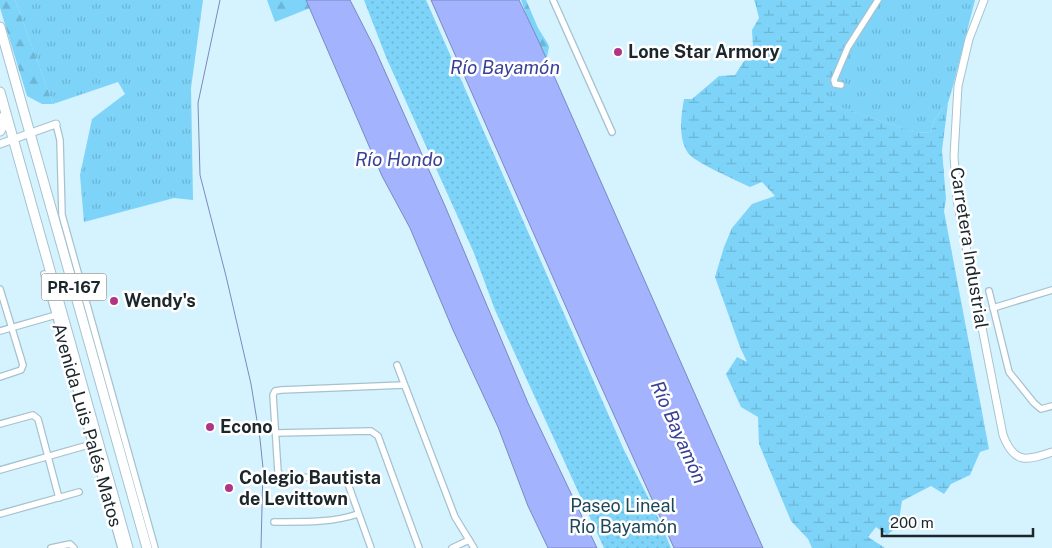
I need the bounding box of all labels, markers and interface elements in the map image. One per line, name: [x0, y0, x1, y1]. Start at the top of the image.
place label: Lone Star Armory: [628, 41, 780, 62]
marker: Lone Star Armory: [612, 46, 624, 58]
water label: Río Bayamón: [450, 56, 560, 78]
water label: Río Hondo: [355, 148, 443, 170]
street label: Carretera Industrial: [946, 166, 993, 330]
road number: PR-167: [42, 274, 106, 300]
place label: Wendy's: [124, 290, 196, 311]
marker: Wendy's: [108, 295, 120, 307]
street label: Avenida Luis Palés Matos: [48, 321, 127, 529]
water label: Río Bayamón: [647, 377, 711, 487]
place label: Econo: [220, 416, 273, 437]
marker: Econo: [204, 421, 216, 433]
place label: Colegio Bautista de Levittown: [239, 467, 381, 509]
marker: Colegio Bautista de Levittown: [223, 482, 235, 494]
park label: Paseo Lineal Río Bayamón: [569, 495, 677, 537]
scale bar: [882, 506, 1033, 538]
text: 200 m: [890, 514, 934, 531]

